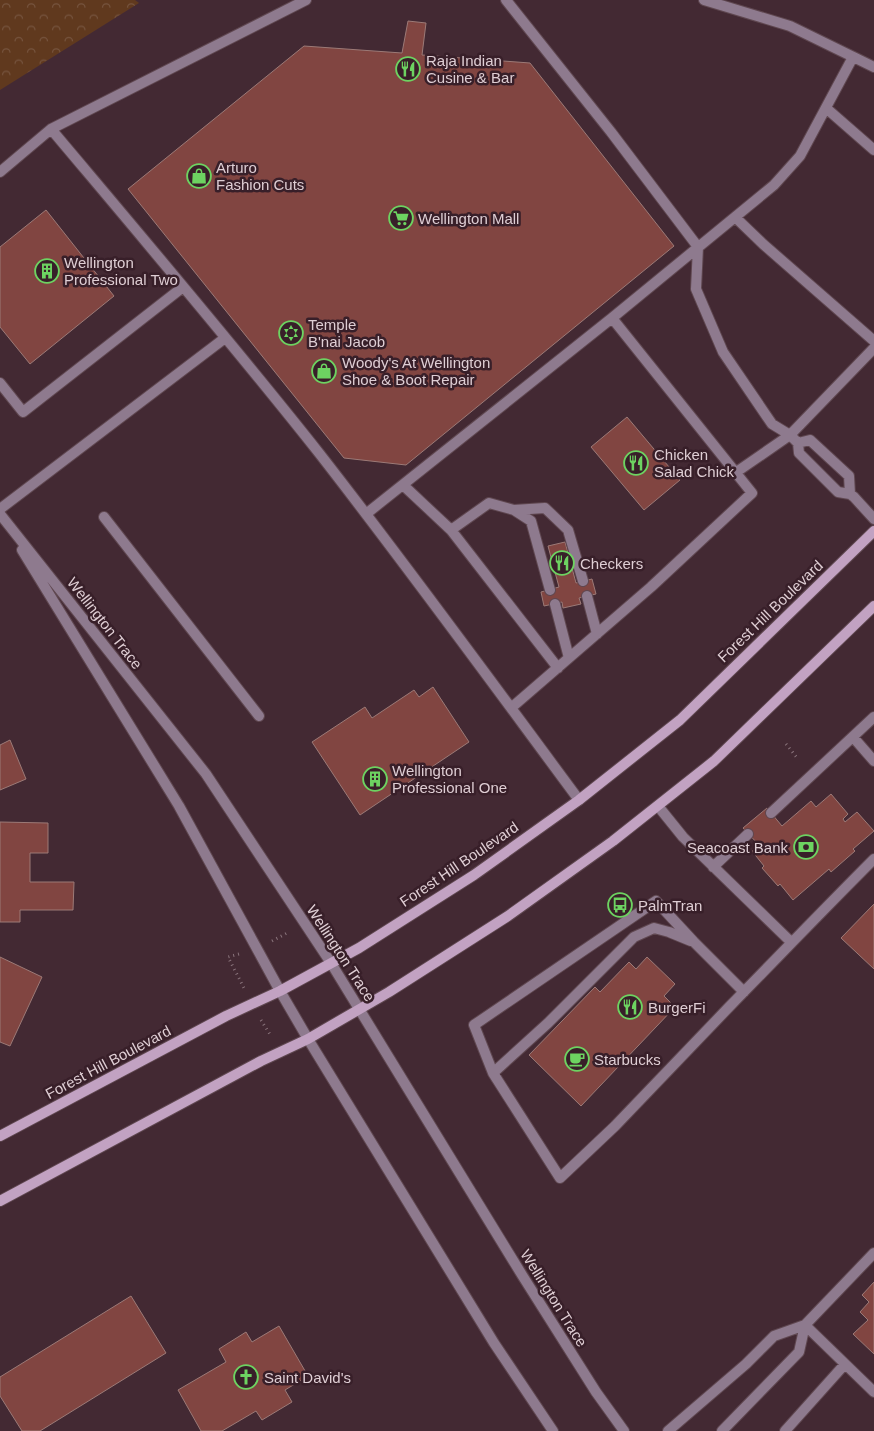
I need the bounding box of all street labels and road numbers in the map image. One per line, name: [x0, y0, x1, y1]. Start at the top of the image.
street label: Forest Hill Boulevard: [714, 557, 826, 665]
street label: Wellington Trace: [64, 574, 146, 672]
street label: Forest Hill Boulevard: [397, 818, 521, 910]
street label: Wellington Trace: [304, 902, 378, 1004]
street label: Forest Hill Boulevard: [43, 1022, 173, 1102]
street label: Wellington Trace: [517, 1246, 591, 1350]

